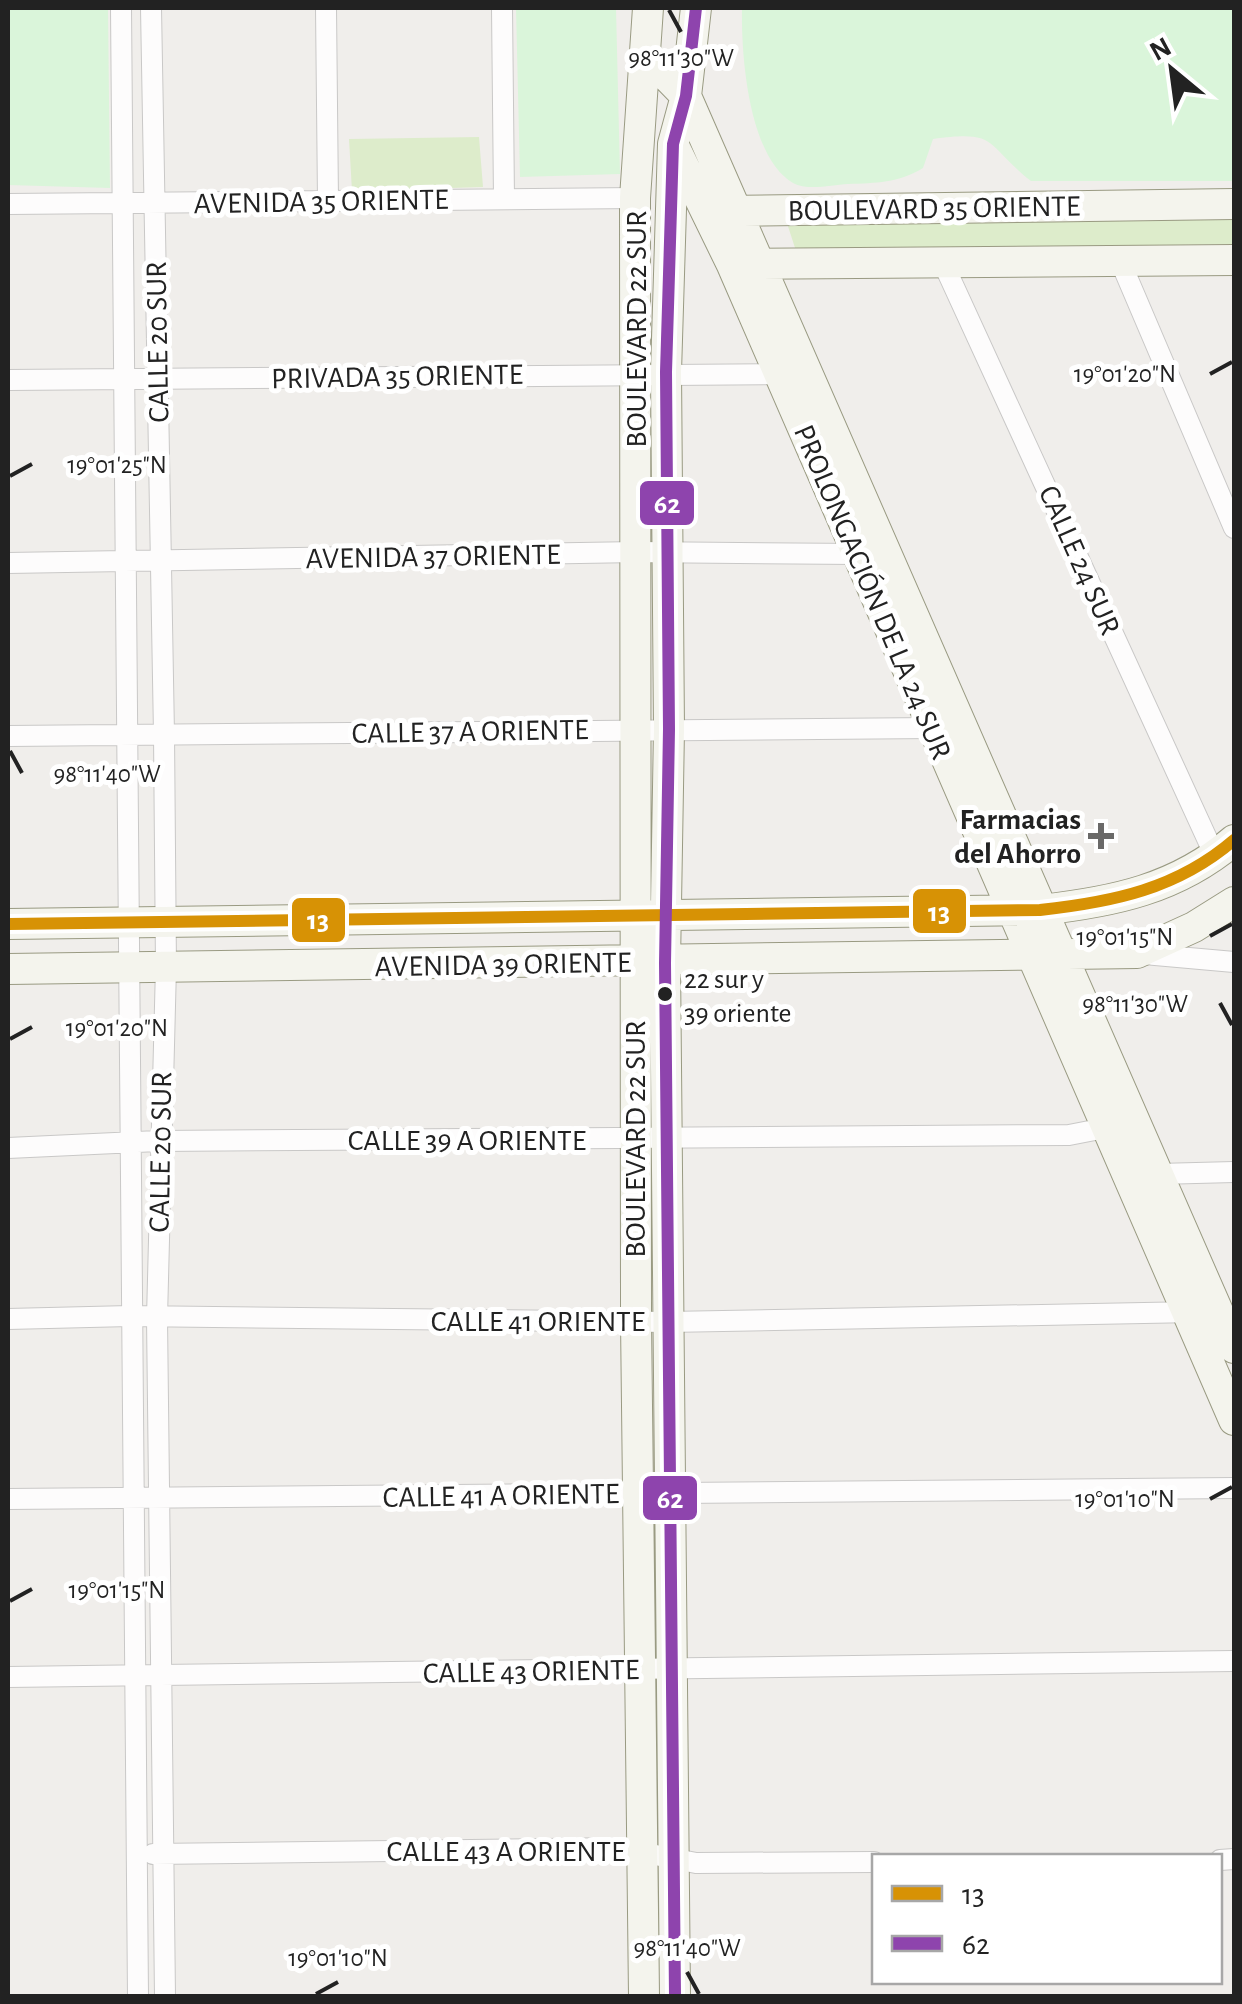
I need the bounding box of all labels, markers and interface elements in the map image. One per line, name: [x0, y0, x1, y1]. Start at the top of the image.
north arrow: [1122, 20, 1222, 120]
text: N: [1146, 33, 1176, 67]
text: 98°11'30"W: [628, 46, 734, 71]
street label: AVENIDA 35 ORIENTE: [193, 185, 449, 219]
street label: BOULEVARD 35 ORIENTE: [787, 191, 1081, 227]
street label: BOULEVARD 22 SUR: [622, 210, 652, 448]
street label: CALLE 20 SUR: [142, 261, 174, 423]
street label: PRIVADA 35 ORIENTE: [271, 360, 523, 394]
text: 19°01'20"N: [1074, 362, 1176, 387]
street label: PROLONGACIÓN DE LA 24 SUR: [788, 420, 958, 764]
text: 19°01'25"N: [67, 453, 167, 478]
line badge: 62: [638, 479, 696, 527]
street label: CALLE 24 SUR: [1033, 481, 1125, 640]
text: 62: [654, 491, 680, 519]
street label: AVENIDA 37 ORIENTE: [305, 540, 561, 574]
street label: CALLE 37 A ORIENTE: [351, 715, 589, 749]
text: 98°11'40"W: [53, 762, 161, 787]
place label: Farmacias del Ahorro: [954, 805, 1081, 869]
marker: Farmacias del Ahorro: [1090, 825, 1112, 847]
line badge: 13: [911, 887, 968, 935]
line badge: 13: [290, 896, 347, 944]
text: 13: [928, 899, 950, 927]
text: 13: [307, 907, 329, 935]
text: 19°01'15"N: [1077, 925, 1173, 950]
street label: AVENIDA 39 ORIENTE: [374, 948, 632, 982]
place label: 22 sur y 39 oriente: [684, 966, 791, 1028]
marker: 22 sur y 39 oriente: [655, 984, 675, 1004]
text: 98°11'30"W: [1082, 992, 1188, 1017]
text: 19°01'20"N: [66, 1016, 168, 1041]
street label: BOULEVARD 22 SUR: [621, 1020, 651, 1258]
street label: CALLE 20 SUR: [145, 1071, 177, 1233]
street label: CALLE 39 A ORIENTE: [348, 1126, 586, 1156]
street label: CALLE 41 ORIENTE: [431, 1307, 645, 1337]
line badge: 62: [641, 1474, 699, 1522]
street label: CALLE 41 A ORIENTE: [382, 1479, 620, 1513]
text: 62: [657, 1486, 683, 1514]
text: 19°01'10"N: [1075, 1487, 1175, 1512]
text: 19°01'15"N: [69, 1578, 165, 1603]
street label: CALLE 43 ORIENTE: [423, 1655, 640, 1689]
street label: CALLE 43 A ORIENTE: [387, 1837, 625, 1867]
legend: [872, 1854, 1222, 1984]
text: 13: [962, 1880, 985, 1910]
text: 62: [962, 1930, 990, 1960]
text: 98°11'40"W: [633, 1936, 741, 1961]
text: 19°01'10"N: [288, 1946, 388, 1971]

